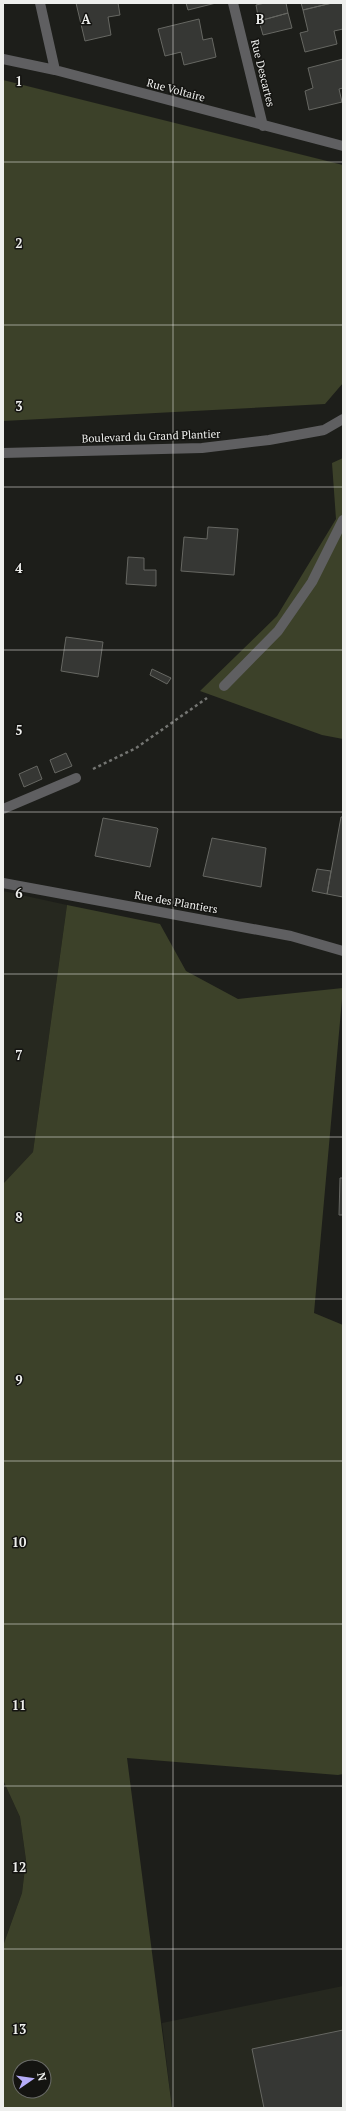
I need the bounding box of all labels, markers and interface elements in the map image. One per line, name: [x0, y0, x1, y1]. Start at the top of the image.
text: A: [81, 10, 91, 28]
text: B: [256, 10, 264, 28]
street label: Rue Descartes: [248, 38, 278, 108]
text: 1: [15, 72, 23, 90]
street label: Rue Voltaire: [145, 75, 207, 105]
text: 2: [15, 234, 23, 252]
text: 3: [15, 397, 23, 415]
street label: Boulevard du Grand Plantier: [81, 427, 221, 445]
text: 4: [15, 559, 23, 577]
text: 5: [15, 721, 23, 739]
text: 6: [15, 884, 23, 902]
street label: Rue des Plantiers: [133, 888, 219, 916]
text: 7: [15, 1046, 23, 1064]
text: 8: [15, 1208, 23, 1226]
text: 9: [15, 1371, 23, 1389]
text: 10: [12, 1533, 27, 1551]
text: 11: [12, 1696, 26, 1714]
text: 12: [12, 1858, 26, 1876]
text: 13: [12, 2020, 26, 2038]
north arrow: [12, 2059, 52, 2099]
text: N: [34, 2071, 50, 2083]

